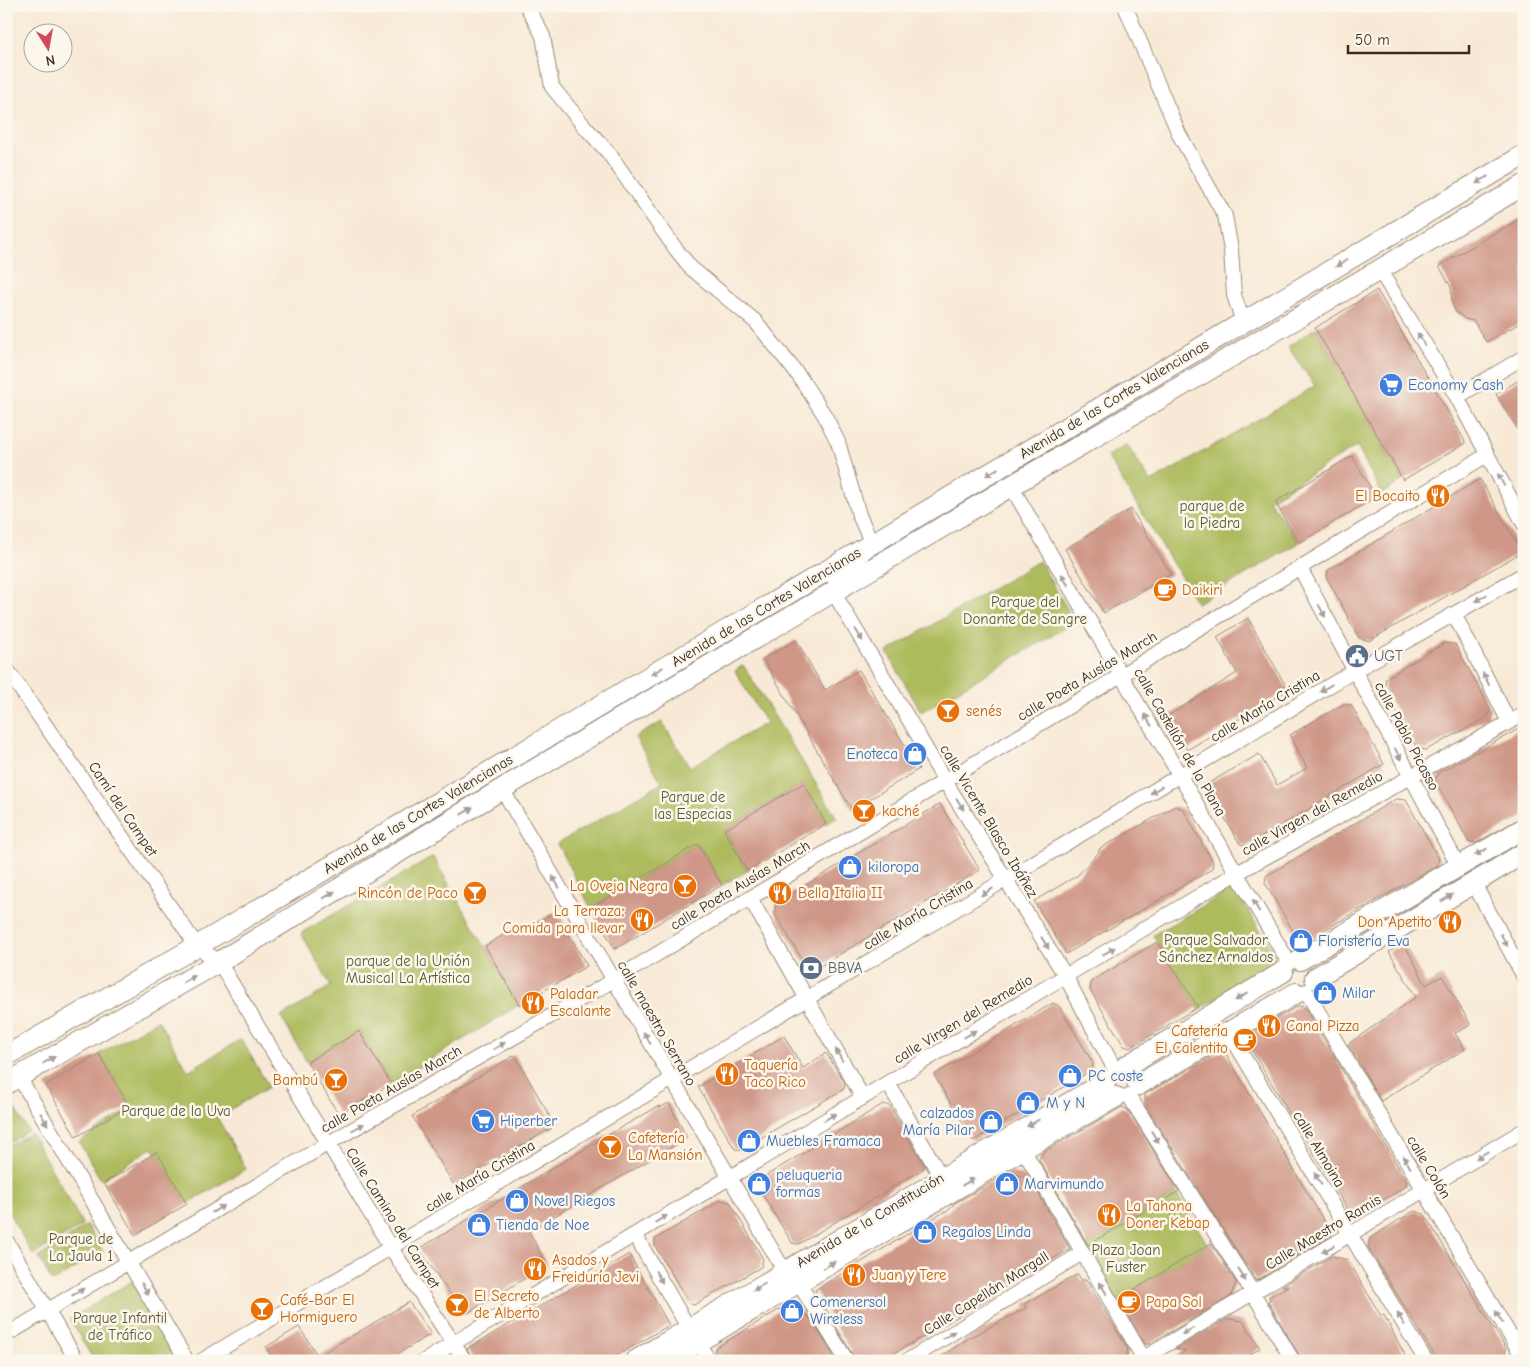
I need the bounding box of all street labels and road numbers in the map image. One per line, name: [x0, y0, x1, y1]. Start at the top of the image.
street label: Avenida de las Cortes Valencianas: [1016, 335, 1212, 463]
street label: Avenida de las Cortes Valencianas: [668, 543, 864, 671]
street label: calle Poeta Ausías March: [1014, 627, 1160, 725]
street label: calle Castellón de la Plana: [1130, 665, 1230, 819]
street label: calle María Cristina: [1207, 666, 1323, 746]
street label: calle Pablo Picasso: [1371, 678, 1443, 794]
street label: calle Vicente Blasco Ibáñez: [936, 741, 1042, 901]
street label: Avenida de las Cortes Valencianas: [320, 750, 516, 878]
street label: Camí del Campet: [85, 758, 162, 860]
street label: calle Virgen del Remedio: [1238, 767, 1386, 859]
street label: calle Poeta Ausías March: [667, 836, 813, 934]
street label: calle María Cristina: [860, 874, 976, 954]
street label: calle maestro Serrano: [614, 957, 700, 1089]
street label: calle Virgen del Remedio: [890, 970, 1036, 1068]
street label: calle Poeta Ausías March: [317, 1041, 465, 1137]
street label: calle Almoina: [1289, 1108, 1349, 1190]
street label: calle Colón: [1403, 1132, 1455, 1202]
street label: calle María Cristina: [422, 1136, 538, 1216]
street label: Calle Camino del Campet: [342, 1144, 444, 1292]
street label: Avenida de la Constitución: [793, 1169, 947, 1271]
street label: Calle Maestro Ramis: [1262, 1190, 1384, 1274]
street label: Calle Capellán Margall: [920, 1247, 1052, 1339]

